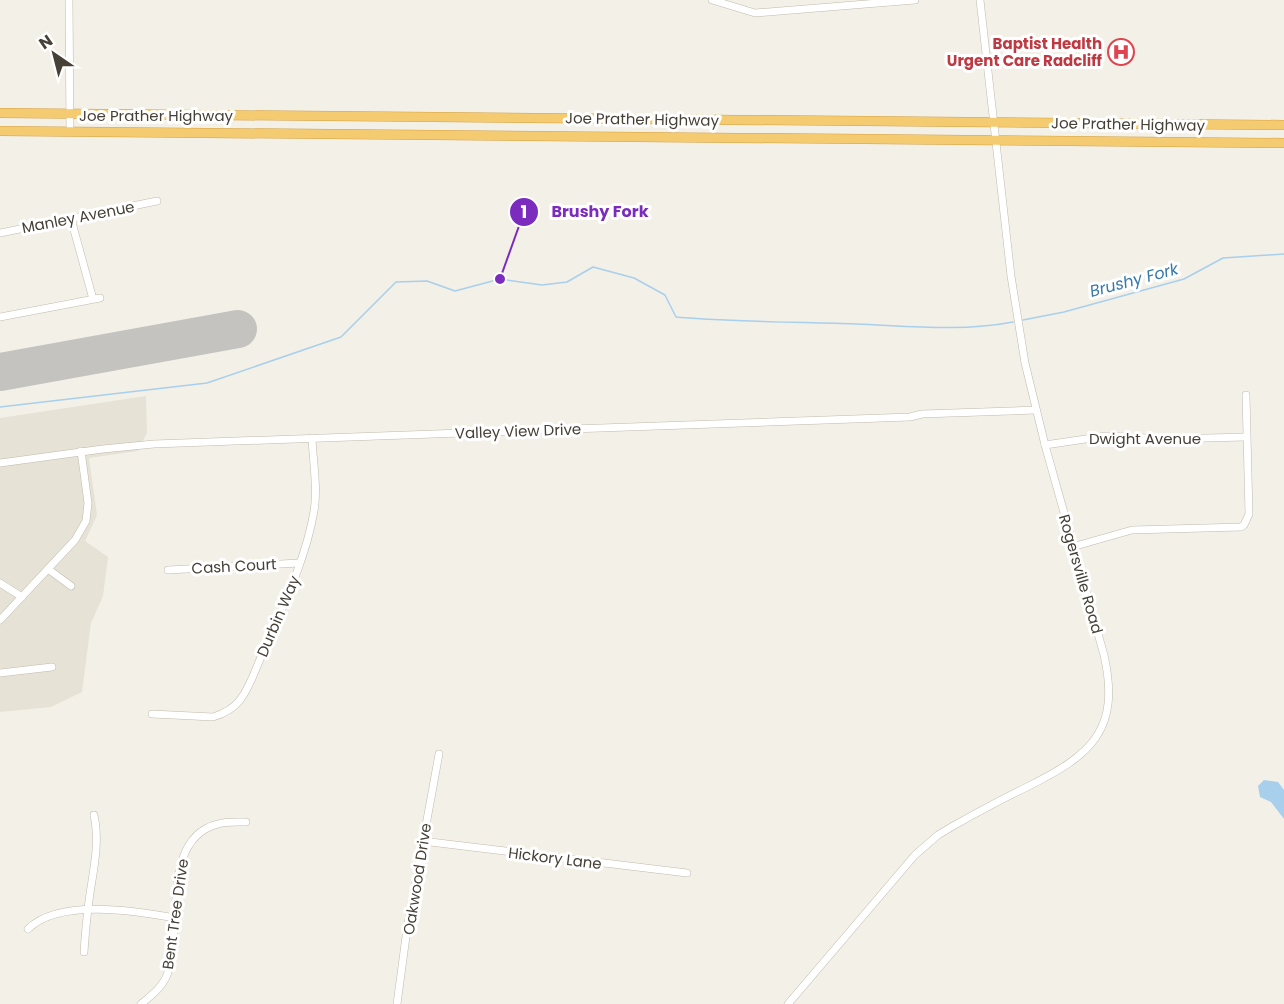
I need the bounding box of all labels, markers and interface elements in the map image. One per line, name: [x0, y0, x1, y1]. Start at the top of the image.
north arrow: [24, 24, 84, 84]
text: N: [34, 29, 57, 55]
place label: Baptist Health Urgent Care Radcliff: [947, 33, 1103, 71]
hospital icon: Baptist Health Urgent Care Radcliff: [1106, 37, 1136, 67]
street label: Joe Prather Highway: [79, 105, 234, 126]
street label: Joe Prather Highway: [565, 107, 720, 131]
street label: Joe Prather Highway: [1051, 112, 1206, 136]
callout: Brushy Fork: [509, 195, 660, 229]
street label: Manley Avenue: [20, 196, 136, 238]
text: 1: [521, 199, 527, 224]
text: Brushy Fork: [551, 200, 649, 223]
water label: Brushy Fork: [1087, 257, 1182, 303]
street label: Valley View Drive: [454, 418, 582, 444]
street label: Dwight Avenue: [1089, 428, 1201, 449]
street label: Rogersville Road: [1054, 512, 1108, 636]
street label: Cash Court: [191, 553, 277, 579]
street label: Durbin Way: [251, 572, 305, 660]
street label: Oakwood Drive: [398, 822, 436, 936]
street label: Hickory Lane: [507, 842, 603, 874]
street label: Bent Tree Drive: [157, 857, 193, 971]

